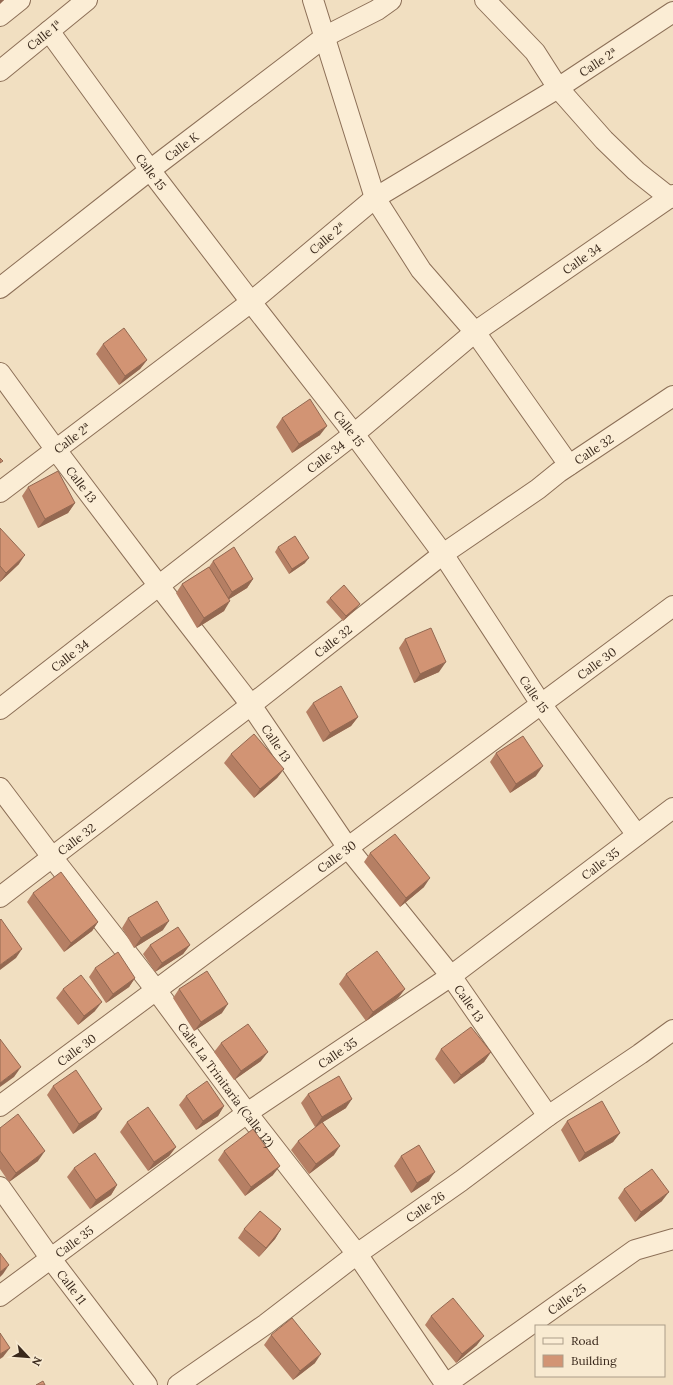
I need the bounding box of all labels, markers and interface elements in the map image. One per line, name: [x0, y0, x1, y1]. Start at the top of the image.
street label: Calle 1ª: [24, 17, 64, 53]
street label: Calle 2ª: [576, 44, 620, 80]
street label: Calle K: [161, 128, 202, 164]
street label: Calle 15: [133, 150, 170, 193]
street label: Calle 2ª: [306, 219, 348, 257]
street label: Calle 34: [559, 239, 604, 277]
street label: Calle 15: [331, 407, 368, 449]
street label: Calle 2ª: [51, 419, 93, 457]
street label: Calle 32: [571, 431, 616, 467]
street label: Calle 34: [303, 437, 348, 476]
street label: Calle 13: [63, 463, 101, 506]
street label: Calle 32: [311, 621, 355, 660]
street label: Calle 34: [48, 635, 92, 674]
street label: Calle 30: [574, 643, 619, 682]
street label: Calle 15: [517, 672, 552, 716]
street label: Calle 13: [259, 721, 295, 765]
street label: Calle 32: [54, 819, 98, 858]
street label: Calle 30: [314, 837, 359, 876]
street label: Calle 35: [578, 844, 622, 883]
street label: Calle 13: [452, 981, 488, 1025]
street label: Calle La Trinitaria (Calle 12): [175, 1019, 278, 1151]
street label: Calle 30: [54, 1030, 99, 1069]
street label: Calle 35: [315, 1034, 360, 1071]
street label: Calle 26: [403, 1187, 447, 1225]
street label: Calle 35: [52, 1222, 96, 1260]
street label: Calle 11: [54, 1266, 90, 1307]
street label: Calle 25: [544, 1280, 589, 1317]
legend: [535, 1325, 665, 1377]
text: Road: [571, 1333, 599, 1348]
north arrow: [8, 1337, 48, 1377]
text: Building: [571, 1353, 617, 1368]
text: N: [29, 1354, 45, 1369]

